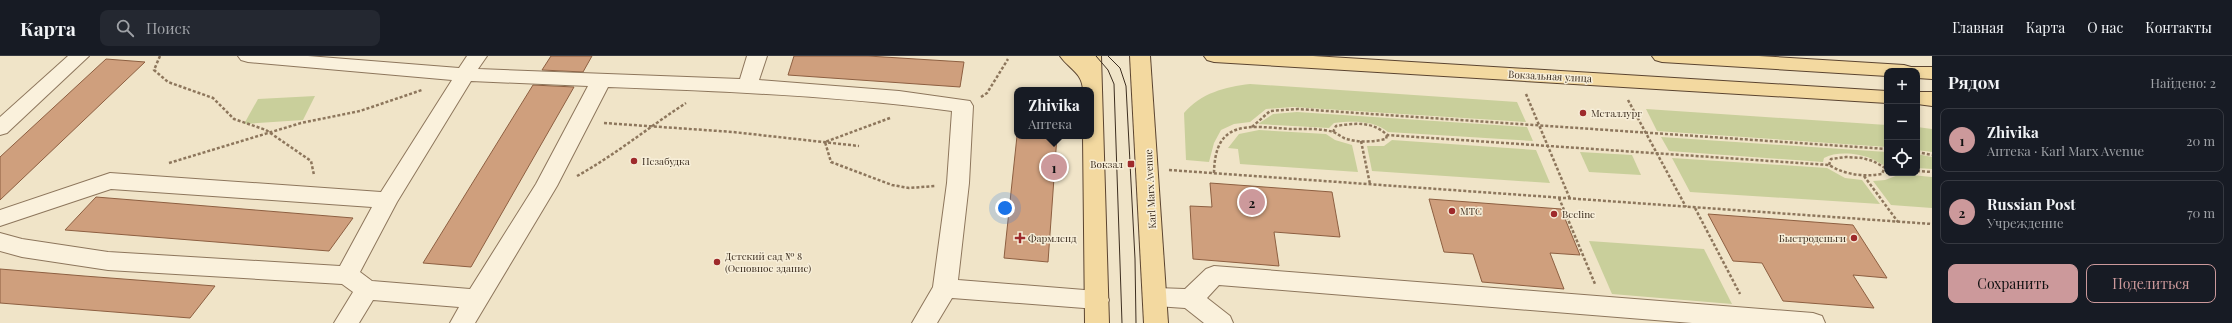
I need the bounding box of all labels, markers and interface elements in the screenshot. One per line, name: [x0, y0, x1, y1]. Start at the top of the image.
search box: [100, 10, 380, 46]
text: Карта: [20, 15, 76, 41]
icon: search: [114, 17, 136, 39]
text: Поиск: [146, 18, 190, 38]
text: Главная: [1952, 18, 2004, 37]
text: Карта: [2026, 18, 2065, 37]
text: О нас: [2087, 18, 2123, 37]
text: Контакты: [2145, 18, 2212, 37]
street label: Вокзальная улица: [1508, 67, 1592, 85]
map controls: [1884, 68, 1920, 176]
button: +: [1884, 68, 1920, 104]
text: Рядом: [1948, 71, 2000, 93]
text: Найдено: 2: [2150, 74, 2216, 91]
popup: [1014, 87, 1094, 139]
text: Zhivika: [1028, 95, 1080, 115]
button: −: [1884, 104, 1920, 140]
place label: Металлург: [1591, 106, 1642, 120]
marker: Металлург: [1578, 108, 1588, 118]
text: Аптека: [1028, 115, 1072, 132]
text: Zhivika: [1987, 122, 2039, 142]
text: 1: [1960, 132, 1964, 149]
text: 20 m: [2186, 132, 2215, 149]
button: locate: [1884, 140, 1920, 176]
text: Аптека · Karl Marx Avenue: [1987, 142, 2144, 159]
street label: Karl Marx Avenue: [1141, 149, 1159, 229]
pin: 1: [1041, 152, 1067, 182]
place label: Незабудка: [642, 154, 690, 168]
marker: Незабудка: [629, 156, 639, 166]
place label: Вокзал: [1090, 157, 1123, 171]
marker: Вокзал: [1126, 159, 1136, 169]
pin: 2: [1239, 187, 1265, 217]
text: Russian Post: [1987, 194, 2076, 214]
your location: [995, 198, 1015, 218]
place label: МТС: [1460, 204, 1482, 218]
text: 2: [1959, 204, 1965, 221]
text: 70 m: [2187, 204, 2215, 221]
marker: МТС: [1447, 206, 1457, 216]
place label: Beeline: [1562, 207, 1595, 221]
marker: Beeline: [1549, 209, 1559, 219]
text: Учреждение: [1987, 214, 2063, 231]
place label: Фармленд: [1028, 231, 1077, 245]
place label: Быстроденьги: [1779, 231, 1846, 245]
marker: Фармленд: [1015, 233, 1025, 243]
marker: Быстроденьги: [1849, 233, 1859, 243]
place label: Детский сад № 8 (Основное здание): [725, 249, 811, 275]
marker: Детский сад № 8 (Основное здание): [712, 257, 722, 267]
button: Сохранить: [1948, 264, 2078, 303]
button: Поделиться: [2086, 264, 2216, 303]

